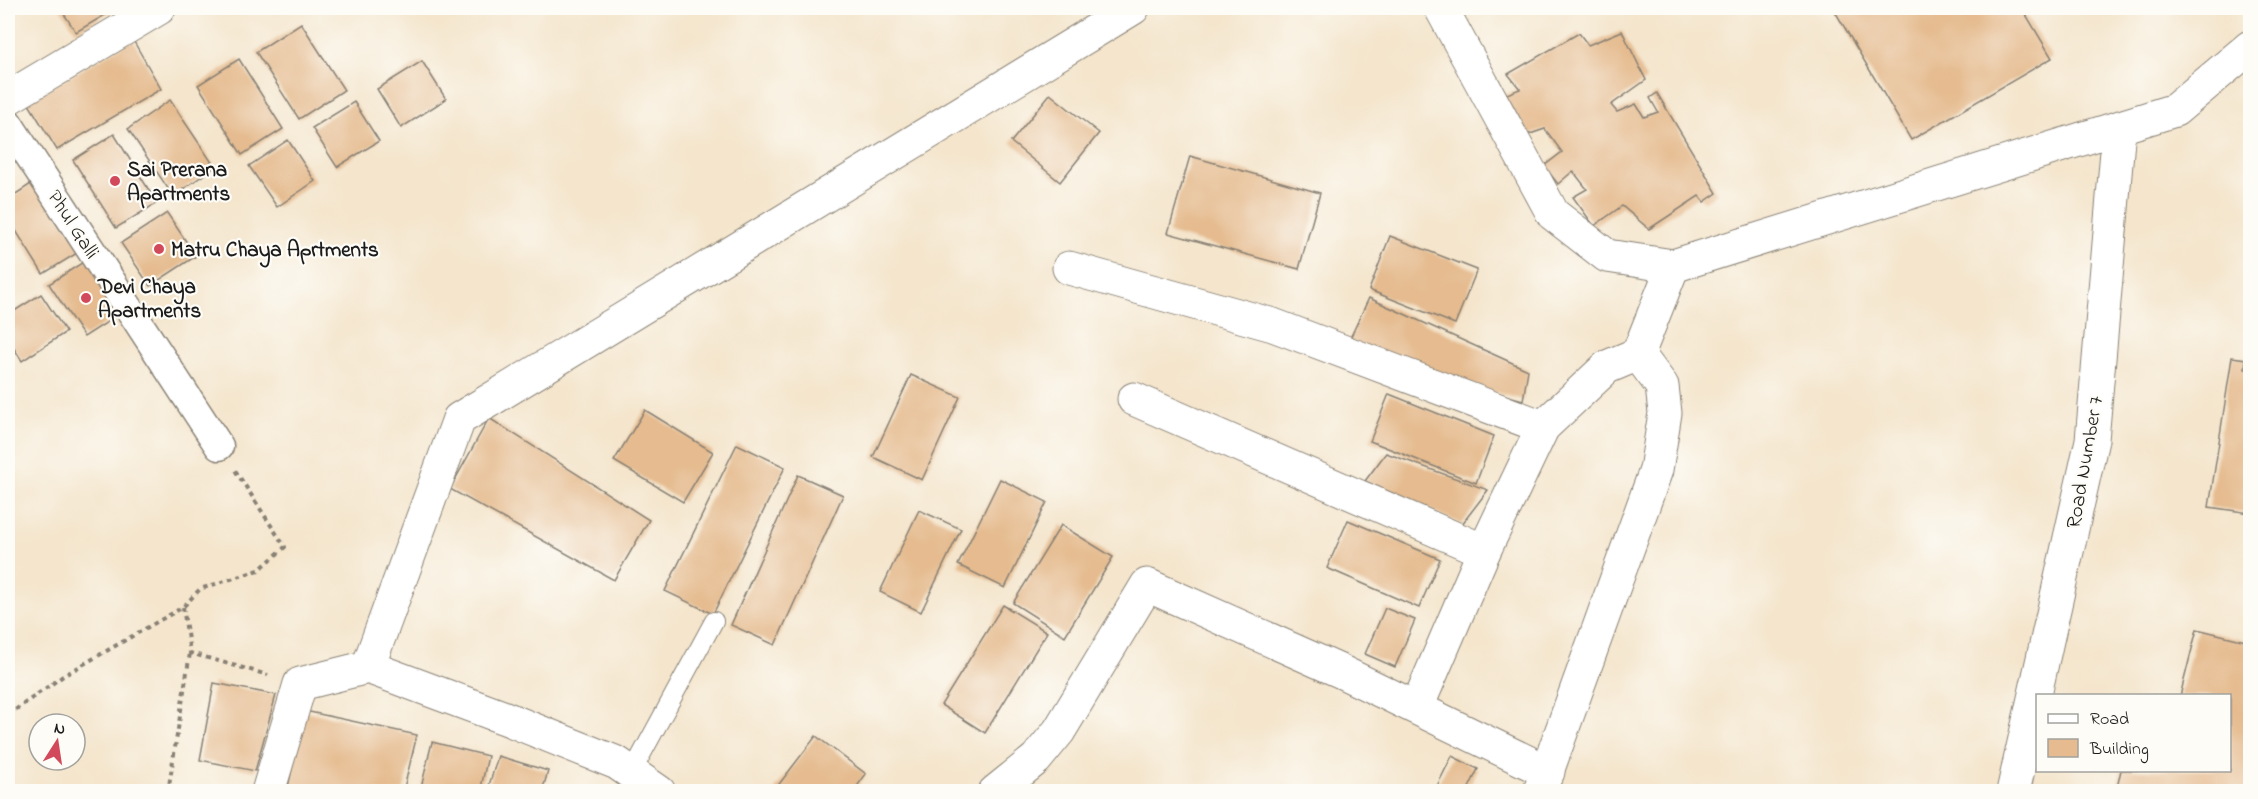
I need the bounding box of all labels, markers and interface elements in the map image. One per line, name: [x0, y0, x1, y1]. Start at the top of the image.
place label: Sai Prerana Apartments: [127, 156, 230, 210]
marker: Sai Prerana Apartments: [108, 174, 122, 188]
street label: Phul Galli: [39, 185, 106, 266]
place label: Matru Chaya Aprtments: [171, 236, 379, 268]
marker: Matru Chaya Aprtments: [152, 242, 166, 256]
place label: Devi Chaya Apartments: [97, 273, 201, 327]
marker: Devi Chaya Apartments: [79, 291, 93, 305]
street label: Road Number 7: [2060, 393, 2112, 531]
legend: [2036, 694, 2231, 772]
text: Road: [2090, 707, 2129, 733]
north arrow: [27, 712, 87, 772]
text: N: [52, 716, 68, 742]
text: Building: [2089, 737, 2149, 764]

